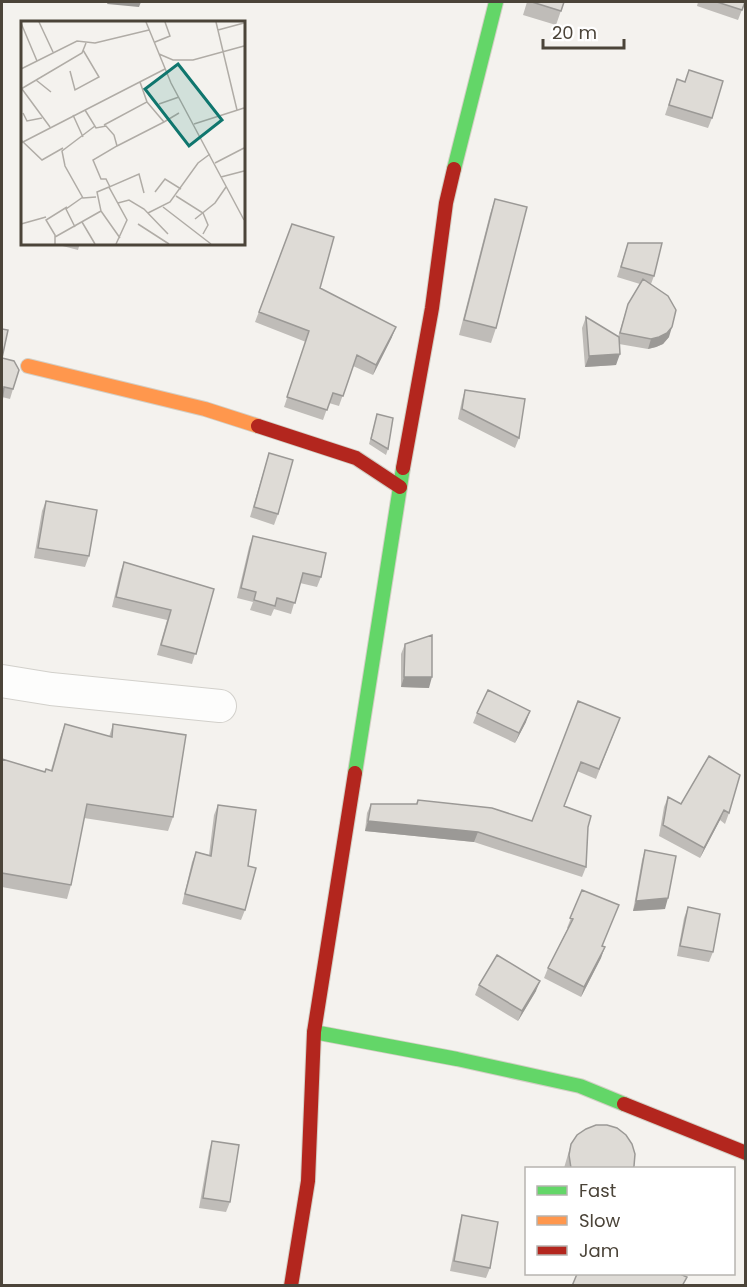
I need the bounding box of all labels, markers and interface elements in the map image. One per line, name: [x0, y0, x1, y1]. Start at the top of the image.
scale bar: [543, 12, 624, 50]
text: 20 m: [552, 20, 597, 45]
inset map: [21, 21, 244, 244]
legend: [525, 1167, 735, 1275]
text: Fast: [579, 1178, 616, 1203]
text: Slow: [579, 1208, 621, 1233]
text: Jam: [579, 1238, 619, 1263]

